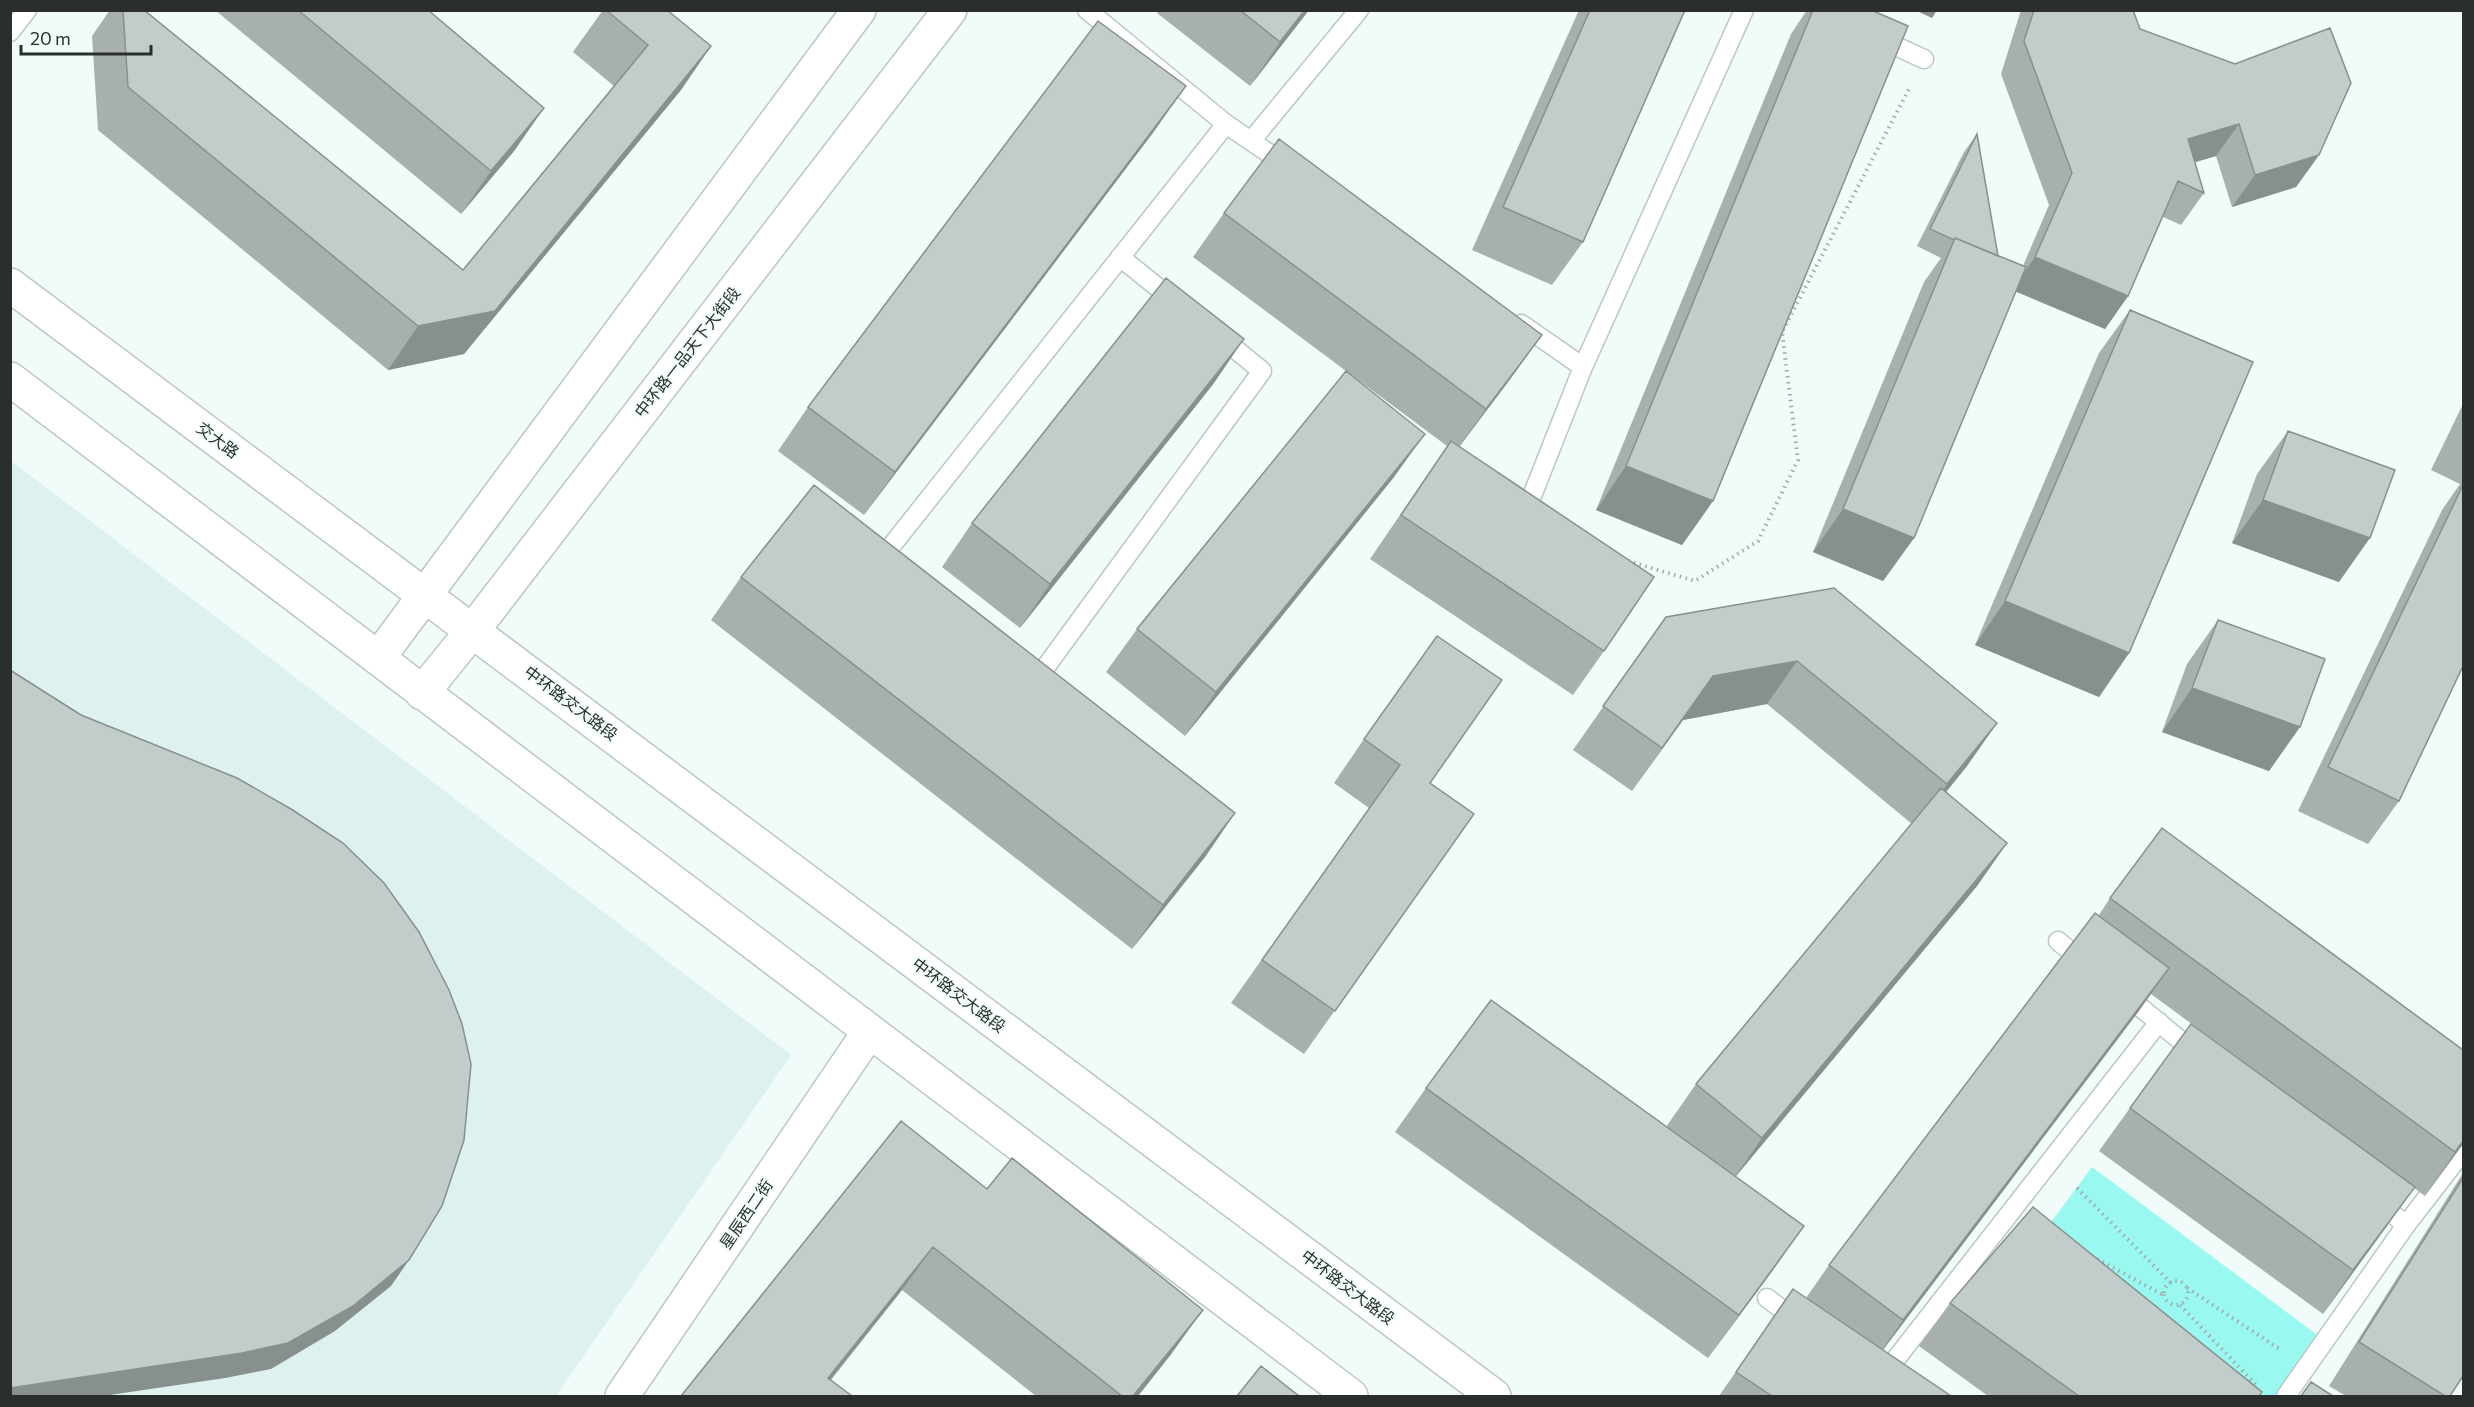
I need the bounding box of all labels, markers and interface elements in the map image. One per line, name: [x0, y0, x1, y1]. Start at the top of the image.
scale bar: [21, 18, 152, 56]
text: 20 m: [30, 27, 71, 49]
street label: 中环路一品天下大街段: [630, 283, 743, 421]
street label: 交大路: [193, 418, 243, 462]
street label: 中环路交大路段: [521, 661, 622, 744]
street label: 中环路交大路段: [909, 953, 1010, 1036]
street label: 星辰西二街: [715, 1175, 776, 1252]
street label: 中环路交大路段: [1298, 1245, 1399, 1328]

